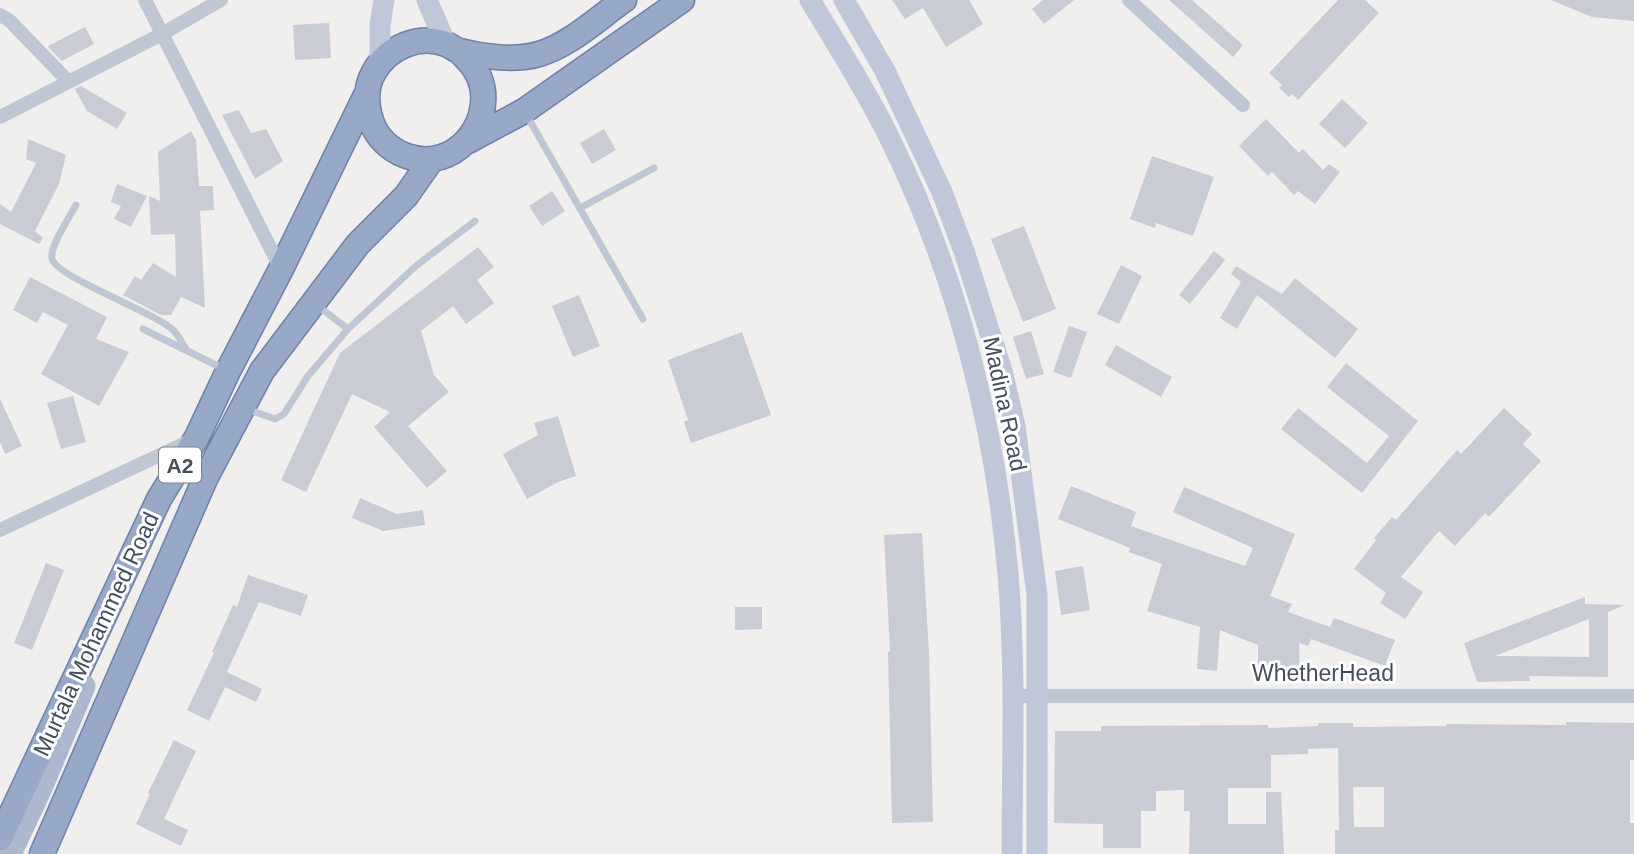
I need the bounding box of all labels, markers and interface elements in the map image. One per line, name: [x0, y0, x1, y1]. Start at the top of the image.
street label: Madina Road: [978, 334, 1032, 474]
road number: A2: [159, 448, 201, 482]
street label: Murtala Mohammed Road: [28, 508, 164, 760]
street label: WhetherHead: [1252, 660, 1394, 686]

